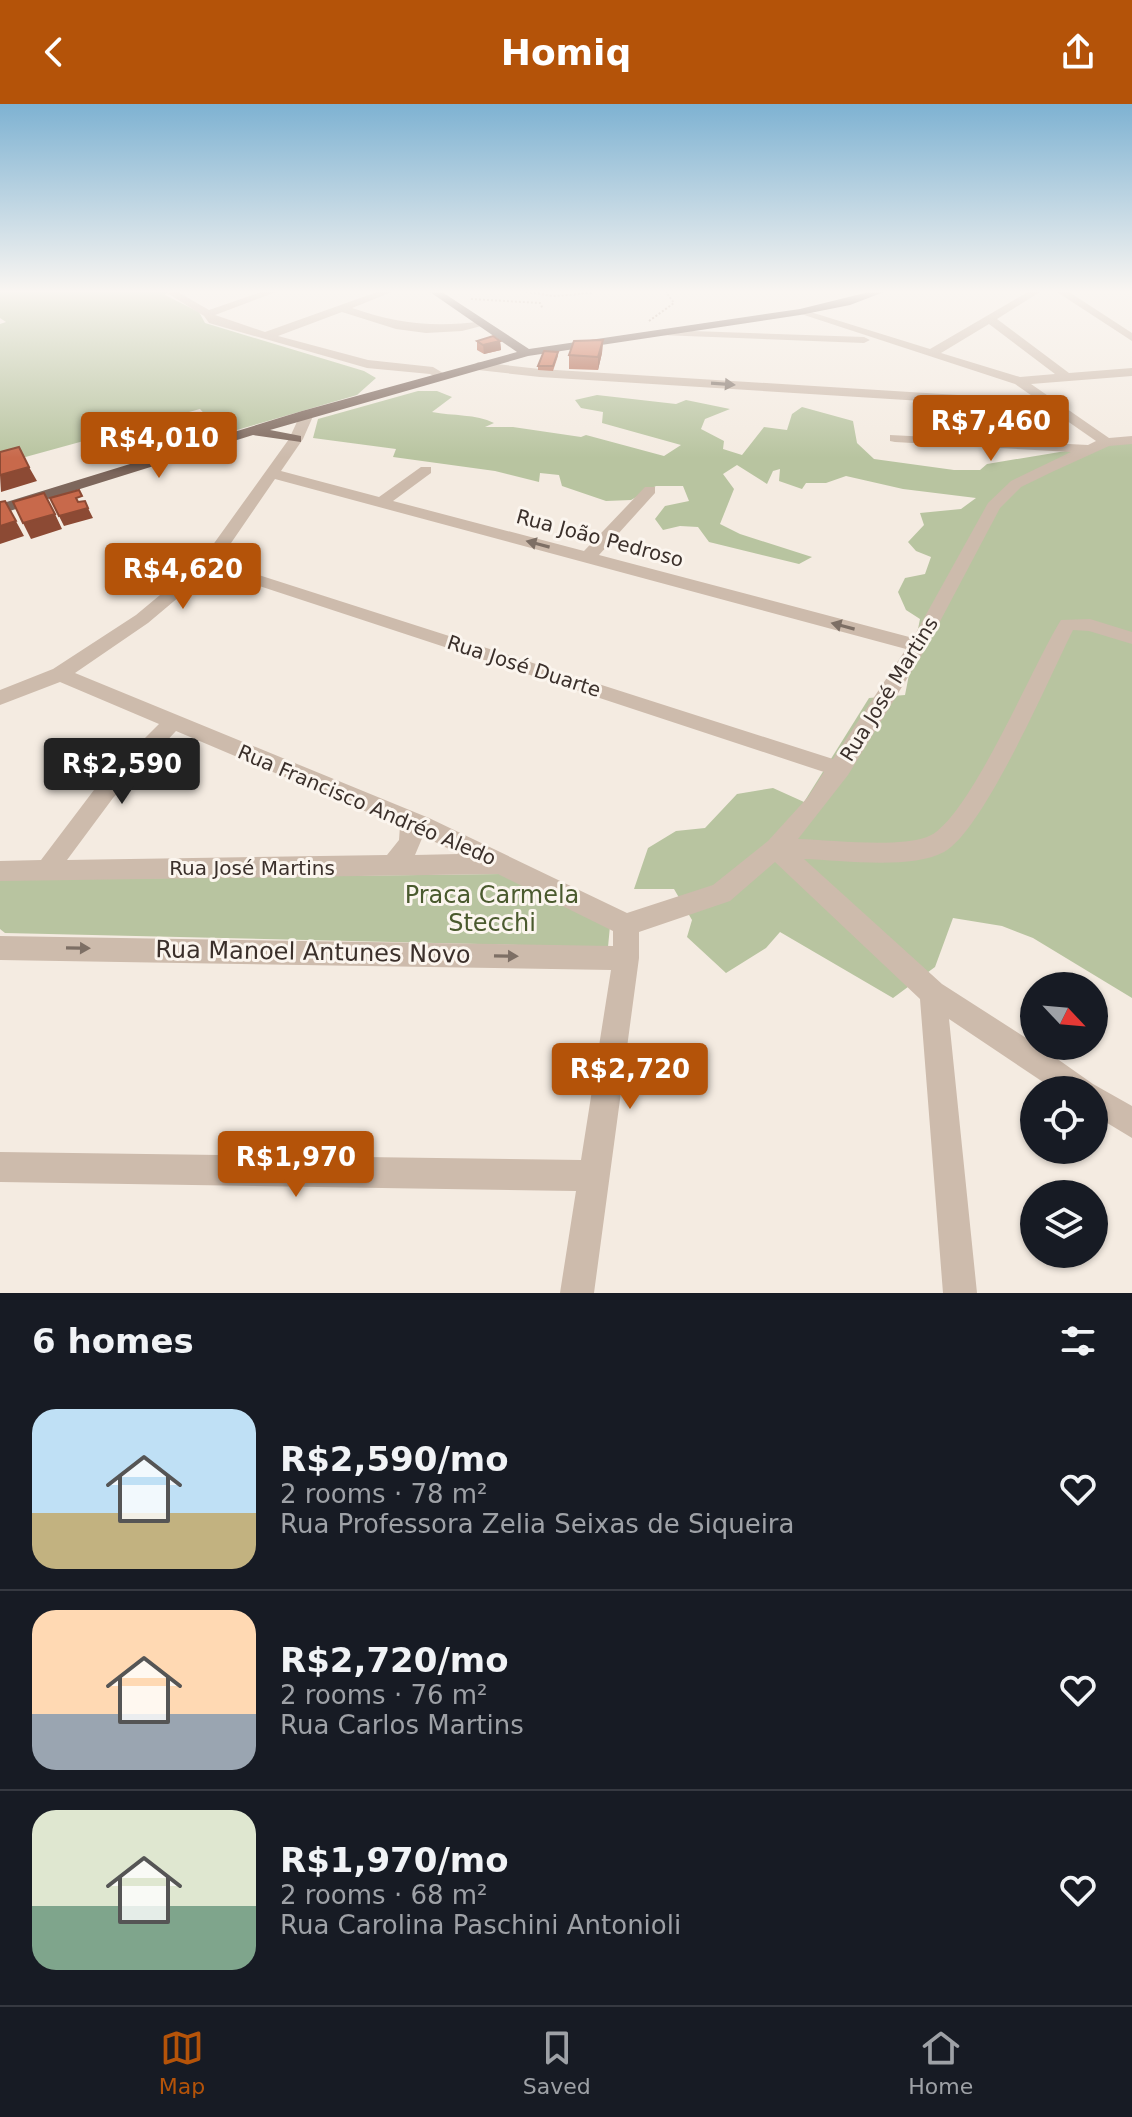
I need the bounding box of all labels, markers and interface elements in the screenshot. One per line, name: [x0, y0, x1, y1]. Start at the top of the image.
icon: back: [32, 30, 76, 74]
icon: share: [1056, 30, 1100, 74]
text: Homiq: [501, 32, 631, 73]
one-way arrow: [711, 378, 736, 391]
pin: R$7,460: [917, 395, 1065, 463]
text: R$7,460: [931, 406, 1051, 436]
pin: R$4,010: [85, 412, 233, 480]
text: R$4,010: [99, 423, 219, 453]
street label: Rua João Pedroso: [514, 504, 686, 572]
one-way arrow: [525, 537, 549, 550]
pin: R$4,620: [109, 543, 257, 611]
text: R$4,620: [123, 554, 243, 584]
street label: Rua José Martins: [835, 612, 943, 766]
one-way arrow: [830, 620, 855, 632]
street label: Rua José Duarte: [444, 630, 604, 702]
pin: R$2,590: [48, 738, 196, 806]
street label: Rua Francisco Andréo Aledo: [234, 740, 500, 870]
text: R$2,590: [62, 749, 182, 779]
street label: Rua José Martins: [169, 856, 335, 880]
park label: Praca Carmela Stecchi: [405, 881, 579, 937]
street label: Rua Manoel Antunes Novo: [155, 935, 471, 969]
one-way arrow: [66, 942, 91, 954]
one-way arrow: [494, 949, 519, 962]
north arrow: [1020, 972, 1108, 1060]
map controls: [1020, 972, 1108, 1268]
pin: R$2,720: [556, 1043, 704, 1111]
text: R$2,720: [570, 1054, 690, 1084]
button: locate: [1020, 1076, 1108, 1164]
pin: R$1,970: [222, 1131, 370, 1199]
text: R$1,970: [236, 1142, 356, 1172]
button: layers: [1020, 1180, 1108, 1268]
icon: filters: [1056, 1319, 1100, 1363]
text: 6 homes: [32, 1321, 194, 1361]
text: R$2,590/mo: [280, 1439, 509, 1479]
icon: home: [96, 1441, 192, 1537]
icon: heart: [1056, 1467, 1100, 1511]
text: 2 rooms · 78 m²: [280, 1479, 488, 1509]
text: Rua Professora Zelia Seixas de Siqueira: [280, 1509, 794, 1539]
text: R$2,720/mo: [280, 1640, 509, 1680]
icon: home: [96, 1642, 192, 1738]
icon: heart: [1056, 1668, 1100, 1712]
text: 2 rooms · 76 m²: [280, 1680, 488, 1710]
text: Rua Carlos Martins: [280, 1710, 524, 1740]
text: R$1,970/mo: [280, 1840, 509, 1880]
icon: home: [96, 1842, 192, 1938]
icon: heart: [1056, 1868, 1100, 1912]
text: 2 rooms · 68 m²: [280, 1880, 488, 1910]
text: Rua Carolina Paschini Antonioli: [280, 1910, 681, 1940]
tab: Map: [159, 2026, 205, 2099]
tab: Saved: [523, 2026, 591, 2099]
tab: Home: [908, 2026, 973, 2099]

